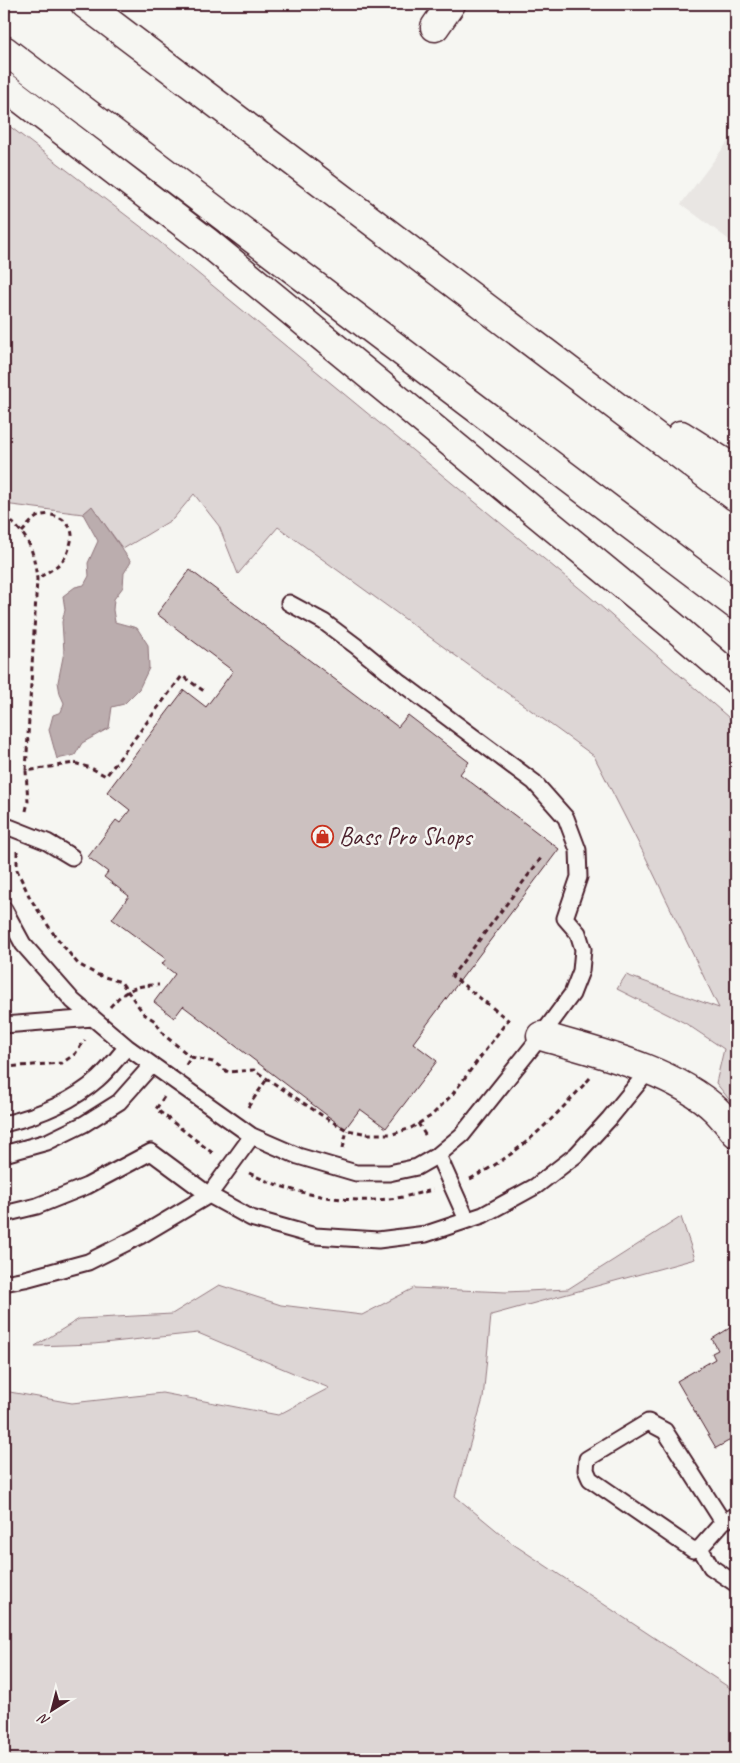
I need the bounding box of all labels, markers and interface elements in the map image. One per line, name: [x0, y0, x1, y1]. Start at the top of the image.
place label: Bass Pro Shops: [339, 821, 474, 853]
shop icon: Bass Pro Shops: [311, 824, 335, 848]
north arrow: [28, 1686, 78, 1736]
text: N: [34, 1709, 53, 1730]

